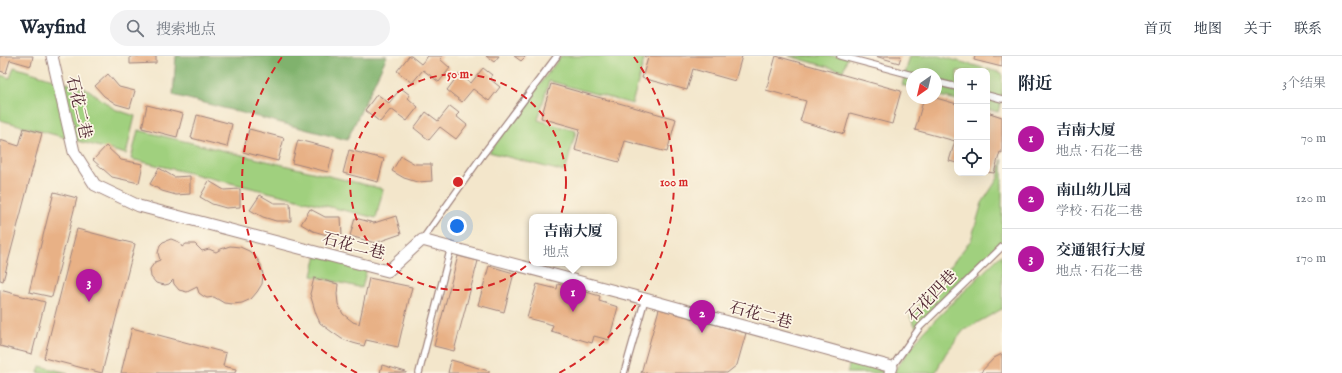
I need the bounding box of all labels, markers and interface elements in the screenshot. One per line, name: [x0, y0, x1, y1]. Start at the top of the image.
search box: [110, 10, 390, 46]
text: Wayfind: [20, 16, 86, 40]
icon: search: [124, 17, 146, 39]
text: 搜索地点: [156, 20, 216, 39]
text: 首页: [1144, 20, 1172, 38]
text: 地图: [1194, 20, 1222, 38]
text: 关于: [1244, 20, 1272, 38]
text: 联系: [1294, 20, 1322, 38]
text: 50 m: [447, 67, 470, 82]
north arrow: [906, 68, 942, 104]
map controls: [954, 68, 990, 176]
button: +: [954, 68, 990, 104]
street label: 石花二巷: [61, 74, 95, 141]
text: 附近: [1018, 74, 1052, 95]
text: 3个结果: [1282, 75, 1326, 92]
button: −: [954, 104, 990, 140]
text: 吉南大厦: [1056, 121, 1116, 140]
text: 1: [1029, 130, 1033, 147]
text: 70 m: [1301, 130, 1326, 147]
button: locate: [954, 140, 990, 176]
text: 地点 · 石花二巷: [1056, 143, 1143, 160]
centre of rings: [451, 175, 465, 189]
text: 100 m: [660, 175, 689, 190]
text: 南山幼儿园: [1056, 181, 1131, 200]
text: 2: [1028, 190, 1034, 207]
text: 120 m: [1296, 190, 1326, 207]
text: 学校 · 石花二巷: [1056, 203, 1143, 220]
popup: [529, 214, 617, 266]
your location: [447, 216, 467, 236]
text: 吉南大厦: [543, 222, 603, 241]
street label: 石花二巷: [320, 229, 387, 264]
text: 交通银行大厦: [1056, 241, 1146, 260]
text: 地点: [543, 244, 569, 261]
text: 3: [1029, 250, 1033, 267]
text: 170 m: [1296, 250, 1326, 267]
text: 地点 · 石花二巷: [1056, 263, 1143, 280]
street label: 石花四巷: [903, 266, 962, 326]
pin: 3: [76, 269, 102, 302]
pin: 1: [560, 279, 586, 312]
street label: 石花二巷: [727, 298, 794, 334]
pin: 2: [689, 300, 715, 333]

